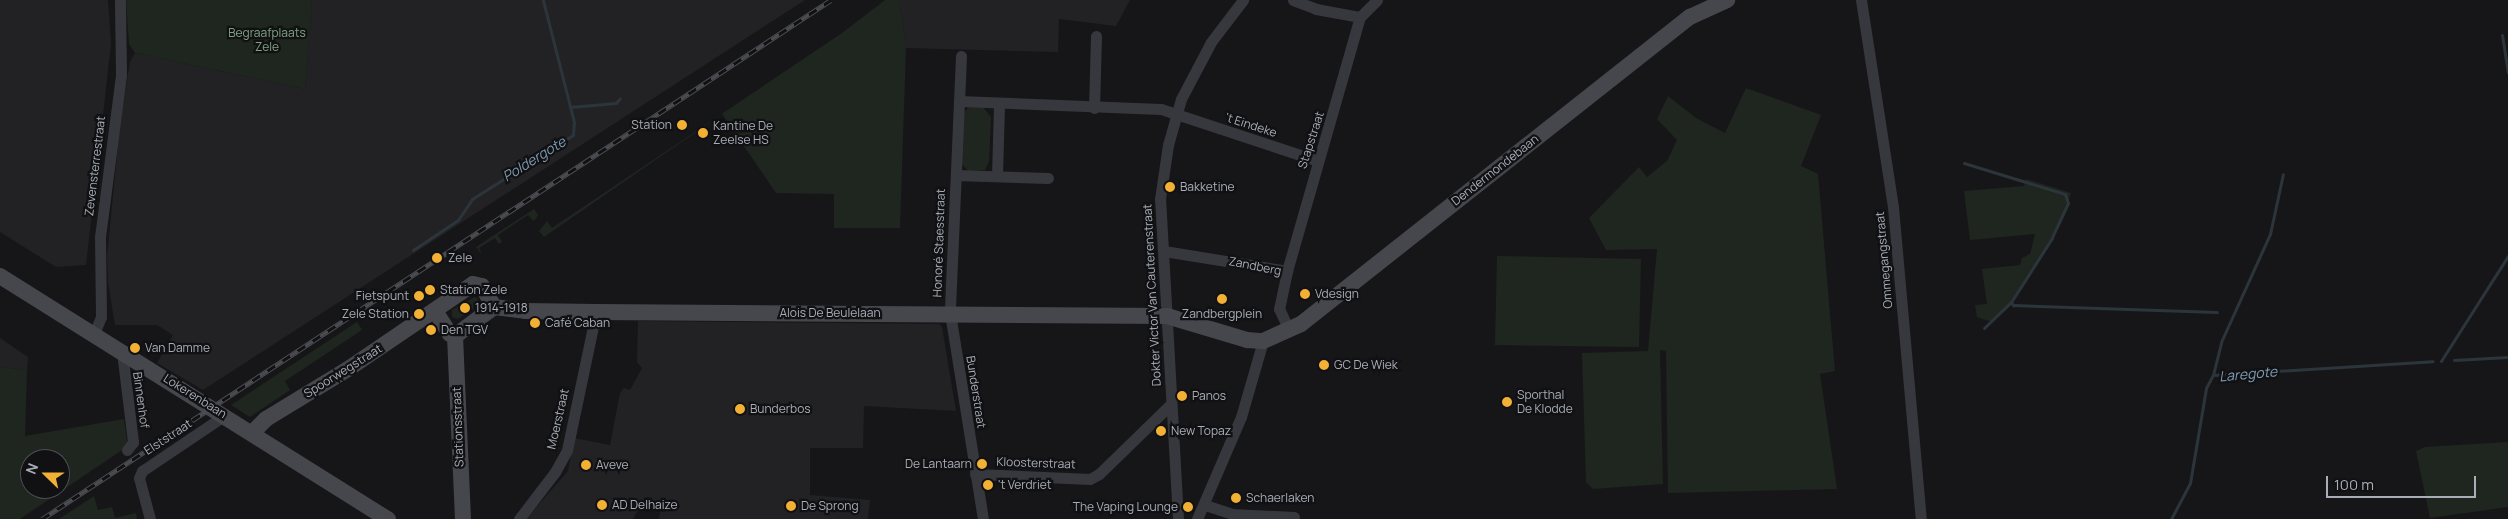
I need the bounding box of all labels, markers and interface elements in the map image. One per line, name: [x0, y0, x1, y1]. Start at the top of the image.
park label: Begraafplaats Zele: [228, 26, 306, 54]
street label: 't Eindeke: [1223, 110, 1279, 140]
street label: Stapstraat: [1295, 110, 1327, 170]
street label: Zevensterrestraat: [82, 115, 108, 217]
place label: Station: [631, 118, 672, 132]
marker: Station: [676, 119, 688, 131]
place label: Kantine De Zeelse HS: [713, 119, 773, 147]
marker: Kantine De Zeelse HS: [697, 127, 709, 139]
street label: Dendermondebaan: [1449, 132, 1541, 208]
water label: Poldergote: [499, 133, 569, 185]
place label: Bakketine: [1180, 180, 1235, 194]
marker: Bakketine: [1164, 181, 1176, 193]
street label: Honoré Staesstraat: [930, 188, 948, 298]
street label: Dokter Victor Van Cauterenstraat: [1140, 203, 1164, 387]
street label: Ommegangstraat: [1873, 211, 1895, 309]
marker: Zele: [430, 251, 444, 265]
place label: Zele: [448, 251, 472, 265]
street label: Zandberg: [1227, 254, 1283, 278]
place label: Station Zele: [440, 283, 507, 297]
marker: Station Zele: [424, 284, 436, 296]
place label: Vdesign: [1315, 287, 1359, 301]
marker: Vdesign: [1299, 288, 1311, 300]
place label: Fietspunt: [356, 289, 409, 303]
marker: Fietspunt: [413, 290, 425, 302]
marker: Zandbergplein: [1216, 293, 1228, 305]
place label: 1914-1918: [475, 301, 528, 315]
marker: 1914-1918: [459, 302, 471, 314]
street label: Alois De Beulelaan: [779, 306, 881, 320]
place label: Zele Station: [342, 307, 409, 321]
place label: Zandbergplein: [1182, 307, 1262, 321]
marker: Zele Station: [413, 308, 425, 320]
place label: Café Caban: [545, 316, 610, 330]
marker: Café Caban: [529, 317, 541, 329]
place label: Den TGV: [441, 323, 488, 337]
marker: Den TGV: [425, 324, 437, 336]
place label: Van Damme: [145, 341, 210, 355]
street label: Spoorwegstraat: [301, 341, 385, 401]
marker: Van Damme: [129, 342, 141, 354]
street label: Bunderstraat: [963, 355, 989, 429]
place label: GC De Wiek: [1334, 358, 1398, 372]
marker: GC De Wiek: [1318, 359, 1330, 371]
water label: Laregote: [2218, 363, 2278, 385]
street label: Binnenhof: [130, 371, 152, 429]
street label: Lokerenbaan: [161, 371, 229, 421]
street label: Stationsstraat: [449, 387, 467, 467]
street label: Moerstraat: [544, 387, 572, 451]
place label: Sporthal De Klodde: [1517, 388, 1573, 416]
place label: Panos: [1192, 389, 1226, 403]
marker: Panos: [1176, 390, 1188, 402]
marker: Sporthal De Klodde: [1501, 396, 1513, 408]
place label: Bunderbos: [750, 402, 810, 416]
marker: Bunderbos: [734, 403, 746, 415]
street label: Elststraat: [141, 416, 195, 458]
place label: New Topaz: [1171, 424, 1231, 438]
marker: New Topaz: [1155, 425, 1167, 437]
north arrow: [20, 449, 70, 499]
street label: Kloosterstraat: [996, 454, 1076, 472]
place label: De Lantaarn: [905, 457, 972, 471]
place label: Aveve: [596, 458, 629, 472]
marker: De Lantaarn: [976, 458, 988, 470]
marker: Aveve: [580, 459, 592, 471]
text: N: [21, 460, 42, 477]
scale bar: [2328, 466, 2478, 498]
text: 100 m: [2334, 474, 2374, 495]
place label: 't Verdriet: [998, 478, 1052, 492]
marker: 't Verdriet: [982, 479, 994, 491]
place label: Schaerlaken: [1246, 491, 1314, 505]
marker: Schaerlaken: [1230, 492, 1242, 504]
place label: AD Delhaize: [612, 498, 677, 512]
marker: AD Delhaize: [596, 499, 608, 511]
place label: De Sprong: [801, 499, 859, 513]
marker: De Sprong: [785, 500, 797, 512]
place label: The Vaping Lounge: [1073, 500, 1178, 514]
marker: The Vaping Lounge: [1182, 501, 1194, 513]

